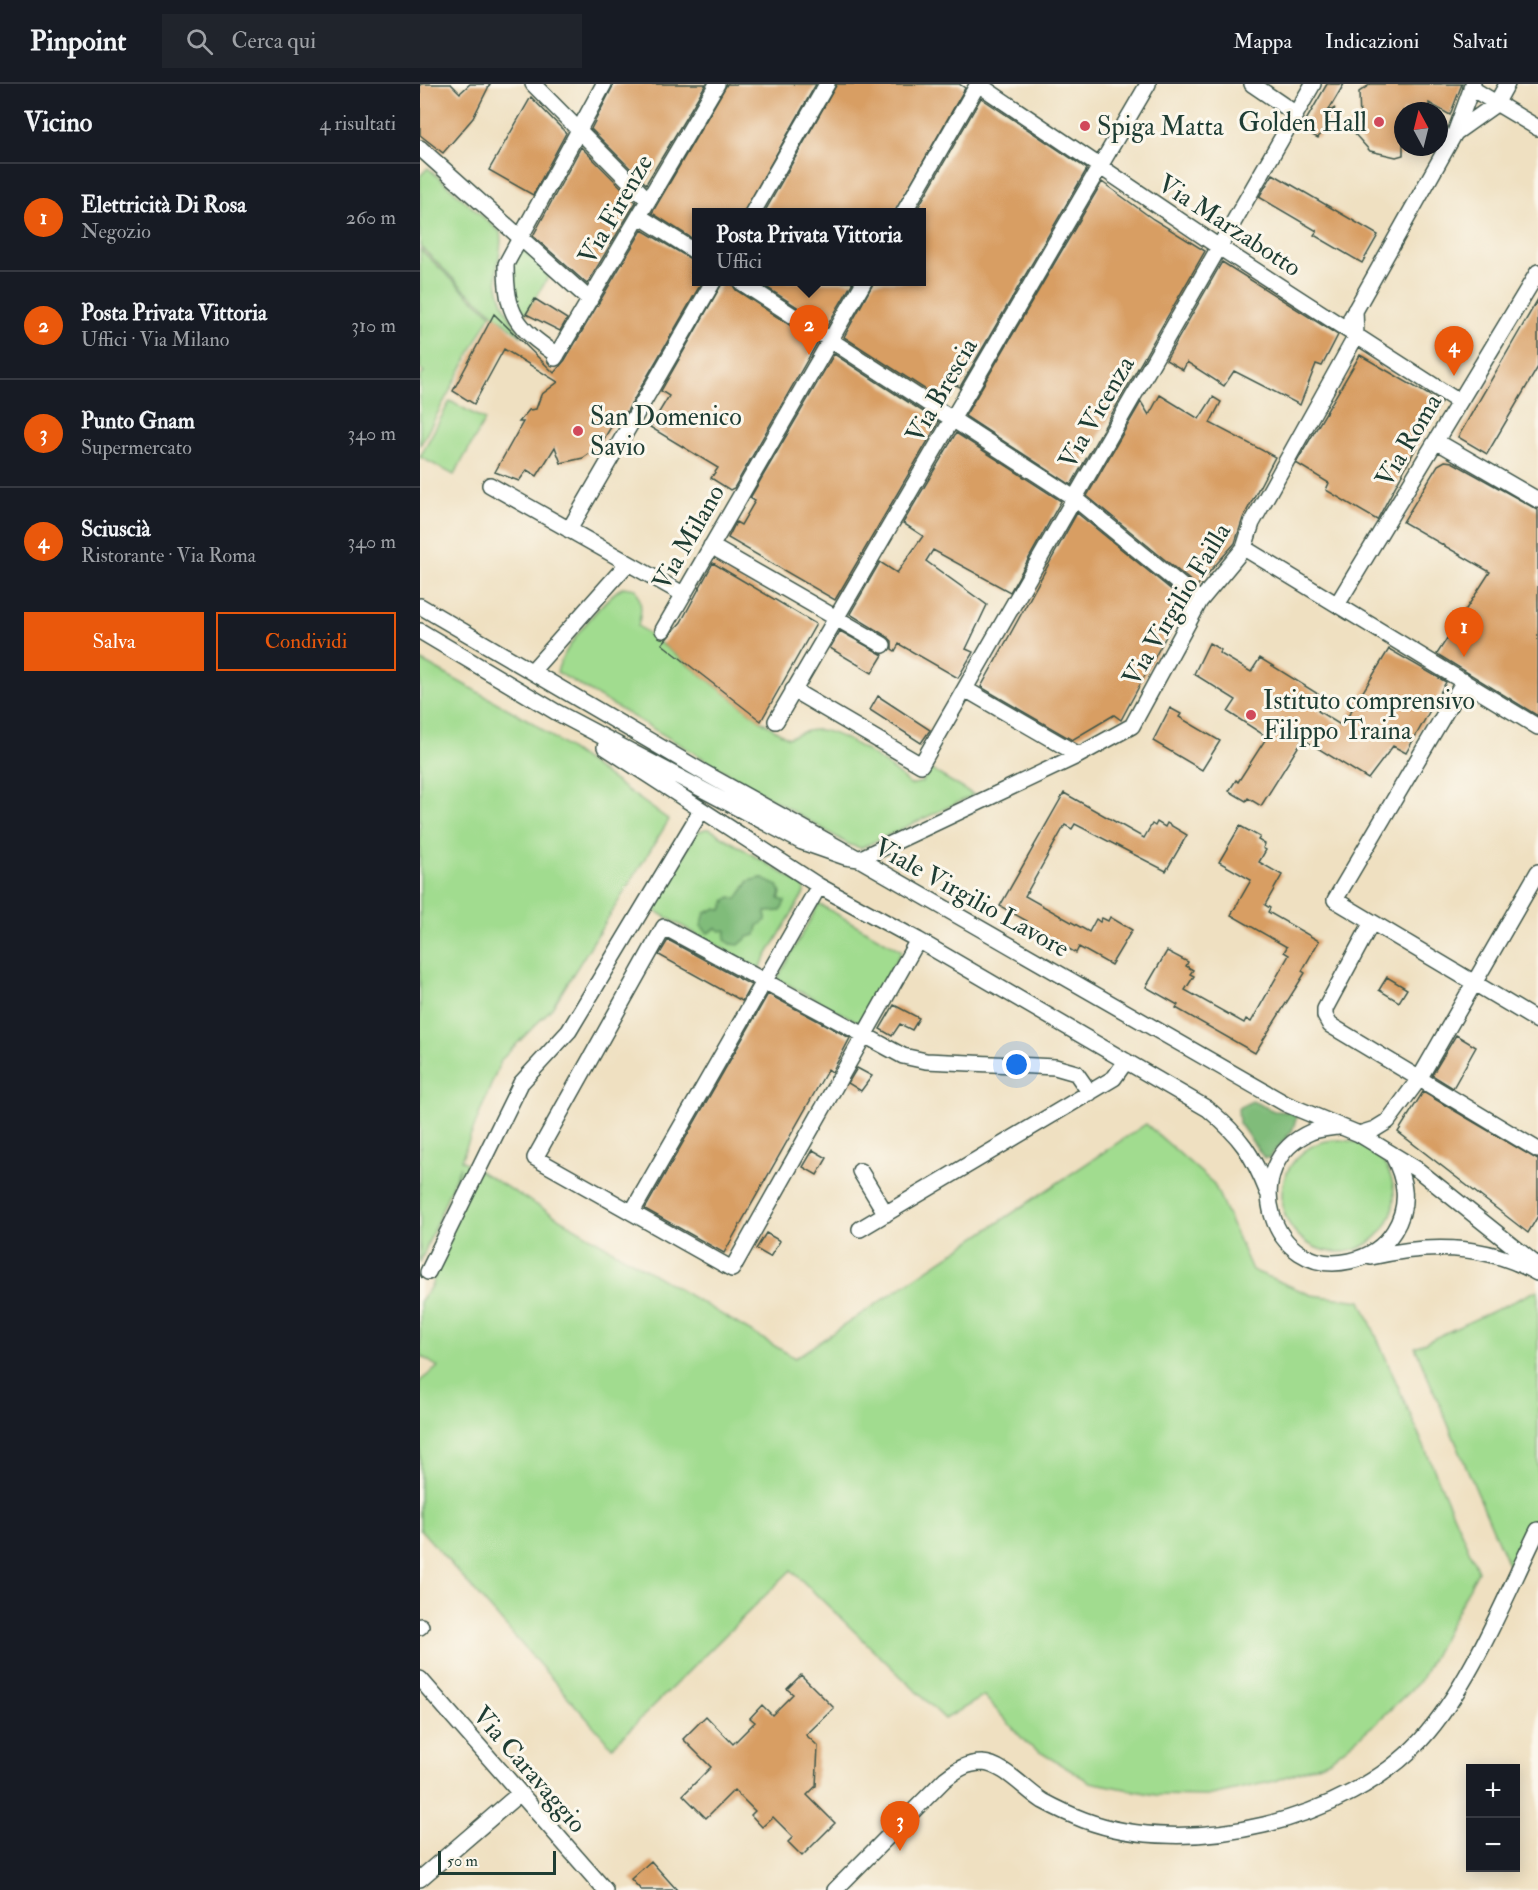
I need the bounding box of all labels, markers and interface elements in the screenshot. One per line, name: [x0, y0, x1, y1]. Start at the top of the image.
search box: [162, 14, 582, 68]
text: Pinpoint: [30, 24, 126, 59]
icon: search: [183, 25, 216, 58]
text: Cerca qui: [231, 27, 316, 55]
text: Mappa: [1233, 28, 1292, 55]
text: Indicazioni: [1325, 28, 1419, 55]
text: Salvati: [1452, 28, 1508, 55]
north arrow: [1394, 102, 1448, 156]
text: Vicino: [24, 107, 92, 139]
place label: Golden Hall: [1238, 107, 1367, 139]
text: 4 risultati: [320, 111, 396, 136]
place label: Spiga Matta: [1097, 111, 1224, 144]
marker: Golden Hall: [1372, 115, 1386, 129]
marker: Spiga Matta: [1078, 119, 1092, 133]
street label: Via Firenze: [572, 149, 660, 270]
street label: Via Marzabotto: [1152, 168, 1307, 284]
text: Elettricità Di Rosa: [81, 191, 246, 219]
text: 1: [40, 205, 47, 230]
text: 260 m: [346, 205, 396, 230]
popup: [692, 208, 926, 286]
text: Negozio: [81, 219, 151, 244]
text: Posta Privata Vittoria: [716, 221, 902, 249]
text: Uffici: [716, 249, 762, 274]
text: Posta Privata Vittoria: [81, 299, 267, 327]
pin: 2: [790, 306, 828, 355]
text: 2: [38, 313, 49, 338]
text: 310 m: [351, 313, 396, 338]
pin: 4: [1434, 326, 1474, 376]
text: Uffici · Via Milano: [81, 327, 229, 352]
street label: Via Brescia: [899, 332, 985, 449]
street label: Via Vicenza: [1052, 350, 1142, 474]
street label: Via Roma: [1369, 388, 1449, 493]
place label: San Domenico Savio: [590, 401, 742, 463]
text: Punto Gnam: [81, 407, 195, 435]
text: 3: [40, 421, 47, 446]
text: 340 m: [348, 421, 396, 446]
marker: San Domenico Savio: [571, 424, 585, 438]
text: Supermercato: [81, 435, 192, 460]
street label: Via Milano: [646, 479, 732, 596]
text: Sciuscià: [81, 515, 151, 543]
street label: Via Virgilio Failla: [1116, 517, 1238, 692]
text: 4: [38, 529, 49, 554]
text: 340 m: [348, 529, 396, 554]
text: Ristorante · Via Roma: [81, 543, 256, 568]
pin: 1: [1444, 608, 1484, 657]
button: Salva: [24, 612, 204, 671]
button: Condividi: [216, 612, 396, 671]
place label: Istituto comprensivo Filippo Traina: [1263, 685, 1475, 748]
marker: Istituto comprensivo Filippo Traina: [1244, 708, 1258, 722]
street label: Viale Virgilio Lavore: [868, 831, 1075, 965]
your location: [1002, 1050, 1031, 1079]
street label: Via Caravaggio: [465, 1700, 593, 1840]
map controls: [1466, 1764, 1520, 1872]
button: +: [1466, 1764, 1520, 1818]
pin: 3: [880, 1802, 920, 1851]
button: −: [1466, 1818, 1520, 1872]
scale bar: [438, 1848, 556, 1876]
text: 50 m: [447, 1851, 478, 1871]

